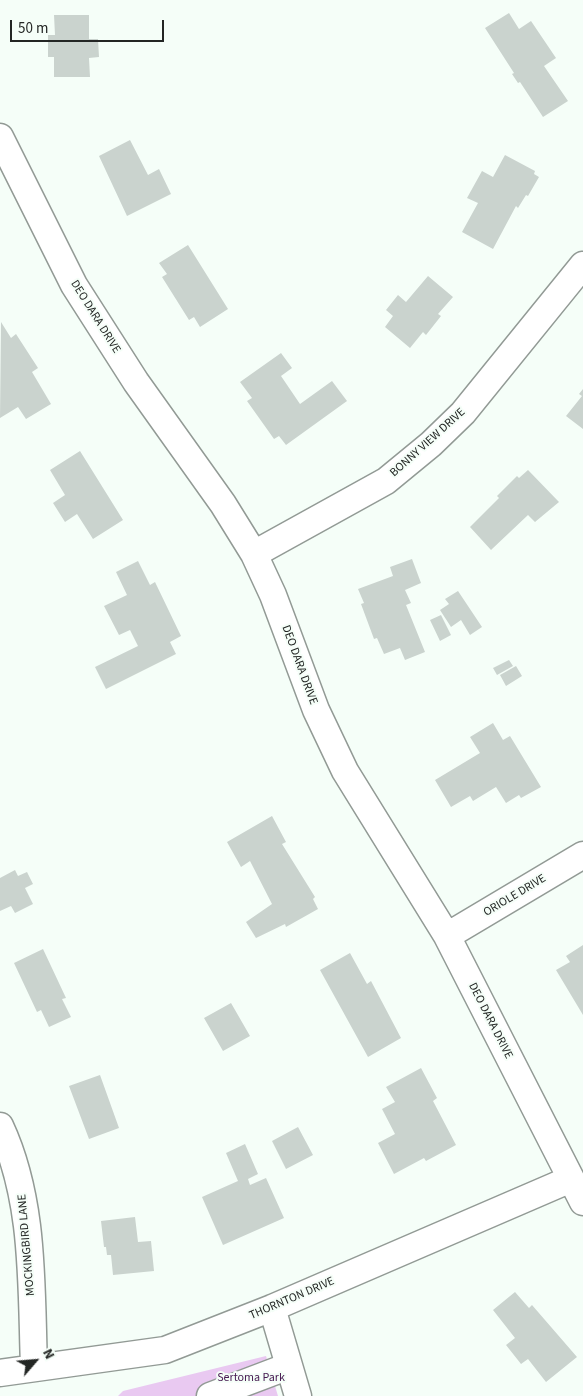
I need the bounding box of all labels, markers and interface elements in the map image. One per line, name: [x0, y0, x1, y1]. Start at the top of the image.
scale bar: [12, 10, 166, 42]
text: 50 m: [18, 18, 48, 39]
street label: DEO DARA DRIVE: [67, 278, 123, 356]
street label: BONNY VIEW DRIVE: [388, 406, 468, 480]
street label: DEO DARA DRIVE: [278, 623, 320, 707]
street label: ORIOLE DRIVE: [481, 872, 549, 920]
street label: DEO DARA DRIVE: [465, 981, 515, 1061]
street label: MOCKINGBIRD LANE: [15, 1194, 39, 1296]
street label: THORNTON DRIVE: [247, 1275, 337, 1323]
north arrow: [10, 1336, 60, 1386]
text: N: [37, 1346, 59, 1363]
park label: Sertoma Park: [217, 1371, 285, 1385]

